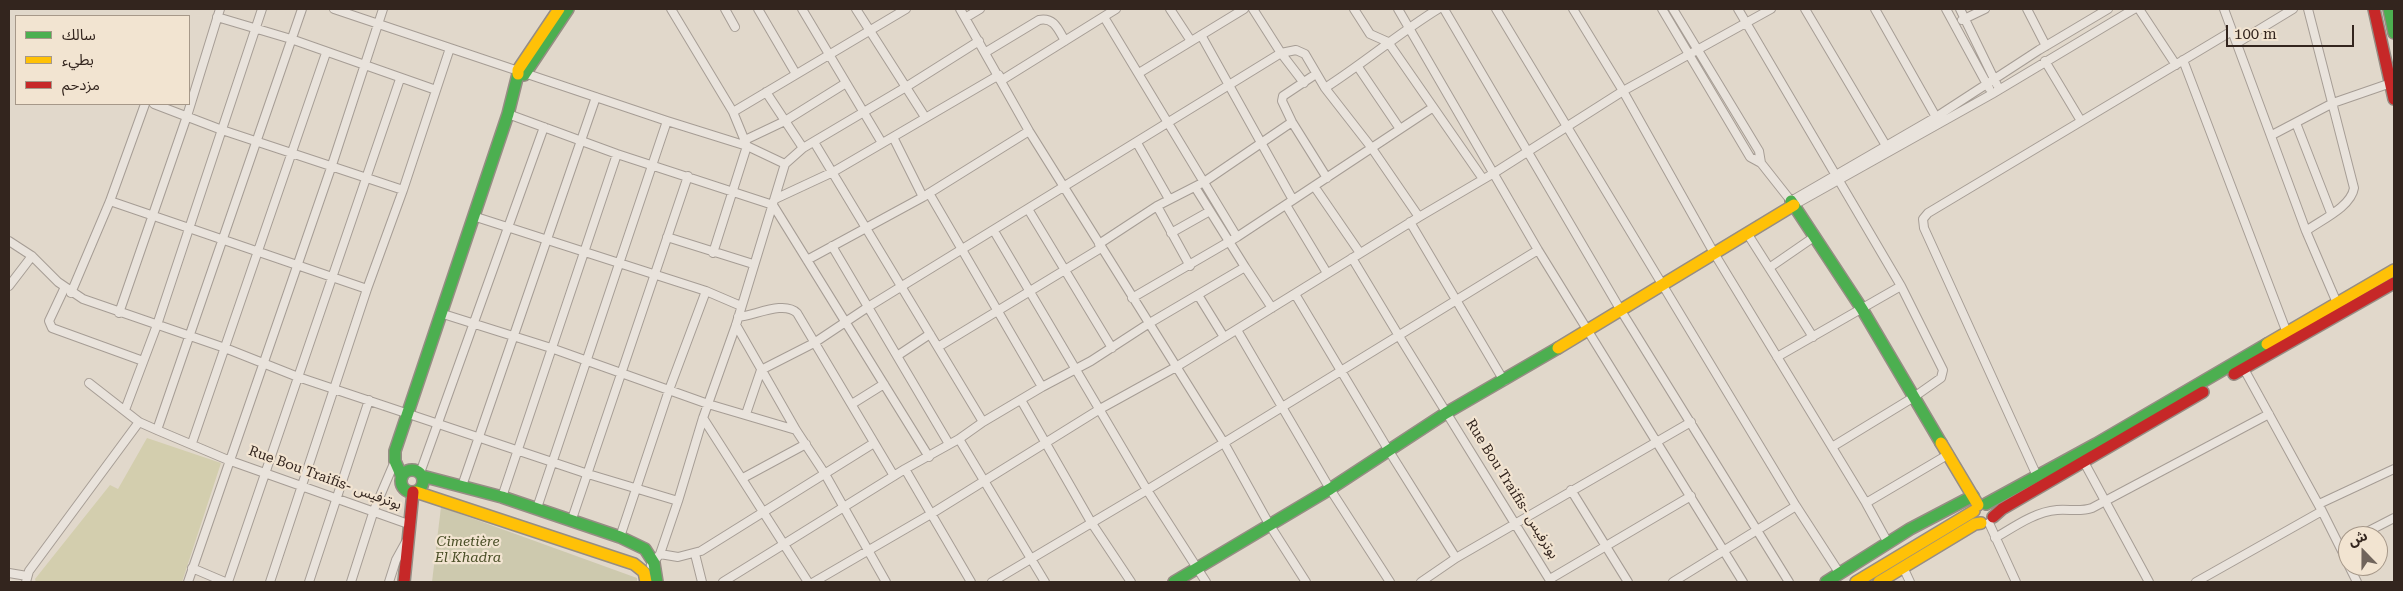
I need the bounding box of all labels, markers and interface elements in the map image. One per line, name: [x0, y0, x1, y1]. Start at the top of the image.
legend: [15, 15, 190, 105]
scale bar: [2228, 15, 2356, 47]
text: 100 m: [2234, 25, 2277, 43]
text: سالك: [62, 26, 96, 44]
text: بطيء: [62, 51, 94, 69]
text: مزدحم: [62, 76, 100, 94]
street label: Rue Bou Traifis- بوترفيس: [1462, 416, 1562, 562]
street label: Rue Bou Traifis- بوترفيس: [246, 442, 404, 514]
north arrow: [2338, 526, 2388, 576]
text: ش: [2346, 527, 2370, 549]
park label: Cimetière El Khadra: [435, 534, 501, 566]

